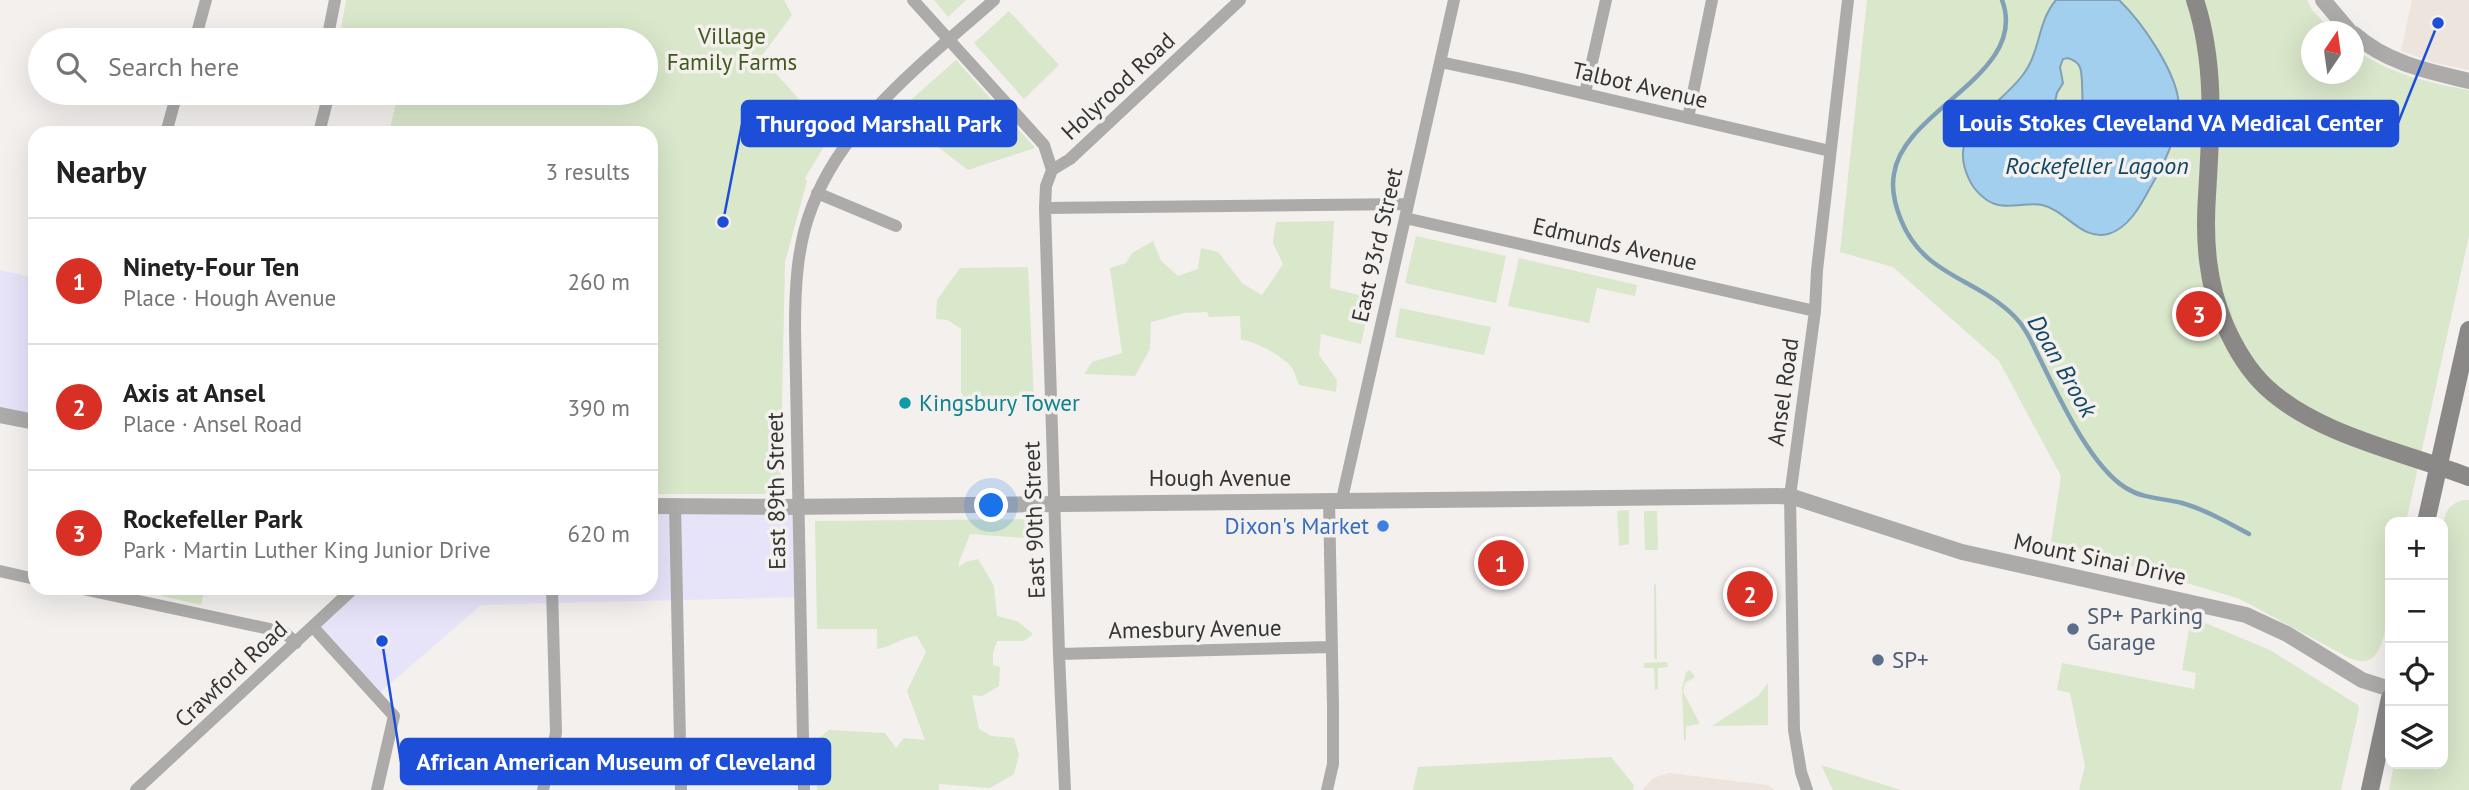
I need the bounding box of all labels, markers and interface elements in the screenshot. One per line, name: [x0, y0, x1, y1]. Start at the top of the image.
park label: Village Family Farms: [667, 21, 797, 76]
north arrow: [2301, 21, 2364, 84]
street label: Holyrood Road: [1055, 26, 1181, 146]
search box: [28, 28, 658, 105]
icon: search: [52, 48, 90, 86]
text: Search here: [108, 50, 239, 83]
street label: Talbot Avenue: [1569, 55, 1711, 114]
callout: Thurgood Marshall Park: [742, 101, 1016, 146]
callout: Louis Stokes Cleveland VA Medical Center: [1944, 101, 2398, 146]
text: Louis Stokes Cleveland VA Medical Center: [1959, 107, 2384, 138]
text: Thurgood Marshall Park: [756, 108, 1002, 139]
water label: Rockefeller Lagoon: [2005, 150, 2189, 181]
text: Nearby: [56, 152, 146, 191]
text: 3 results: [546, 157, 630, 186]
street label: East 93rd Street: [1345, 165, 1408, 325]
street label: Edmunds Avenue: [1530, 211, 1700, 276]
text: Ninety-Four Ten: [123, 250, 299, 283]
text: 1: [72, 267, 86, 296]
text: 260 m: [568, 267, 630, 296]
text: Place · Hough Avenue: [123, 283, 336, 312]
pin: 3: [2176, 288, 2222, 340]
water label: Doan Brook: [2021, 309, 2105, 424]
street label: Ansel Road: [1761, 336, 1804, 448]
text: Axis at Ansel: [123, 376, 265, 409]
place label: Kingsbury Tower: [919, 388, 1080, 417]
text: 2: [72, 393, 86, 422]
text: 390 m: [568, 393, 630, 422]
marker: Kingsbury Tower: [897, 395, 913, 411]
text: Place · Ansel Road: [123, 409, 302, 438]
street label: East 89th Street: [760, 412, 791, 570]
street label: East 90th Street: [1016, 441, 1051, 599]
street label: Hough Avenue: [1149, 463, 1291, 492]
your location: [974, 488, 1008, 522]
text: Rockefeller Park: [123, 502, 303, 535]
place label: Dixon's Market: [1225, 511, 1369, 540]
map controls: [2385, 517, 2448, 769]
button: +: [2385, 517, 2448, 580]
marker: Dixon's Market: [1375, 518, 1391, 534]
text: 3: [72, 519, 86, 548]
text: 620 m: [568, 519, 630, 548]
street label: Mount Sinai Drive: [2011, 526, 2189, 591]
text: Park · Martin Luther King Junior Drive: [123, 535, 491, 564]
pin: 1: [1478, 537, 1524, 589]
pin: 2: [1727, 568, 1773, 620]
button: −: [2385, 580, 2448, 643]
place label: SP+ Parking Garage: [2087, 601, 2203, 656]
street label: Amesbury Avenue: [1108, 612, 1282, 645]
street label: Crawford Road: [168, 614, 293, 733]
marker: SP+ Parking Garage: [2065, 621, 2081, 637]
button: locate: [2385, 643, 2448, 706]
place label: SP+: [1892, 645, 1929, 674]
marker: SP+: [1870, 652, 1886, 668]
button: layers: [2385, 706, 2448, 769]
callout: African American Museum of Cleveland: [401, 739, 830, 784]
text: African American Museum of Cleveland: [416, 746, 816, 777]

